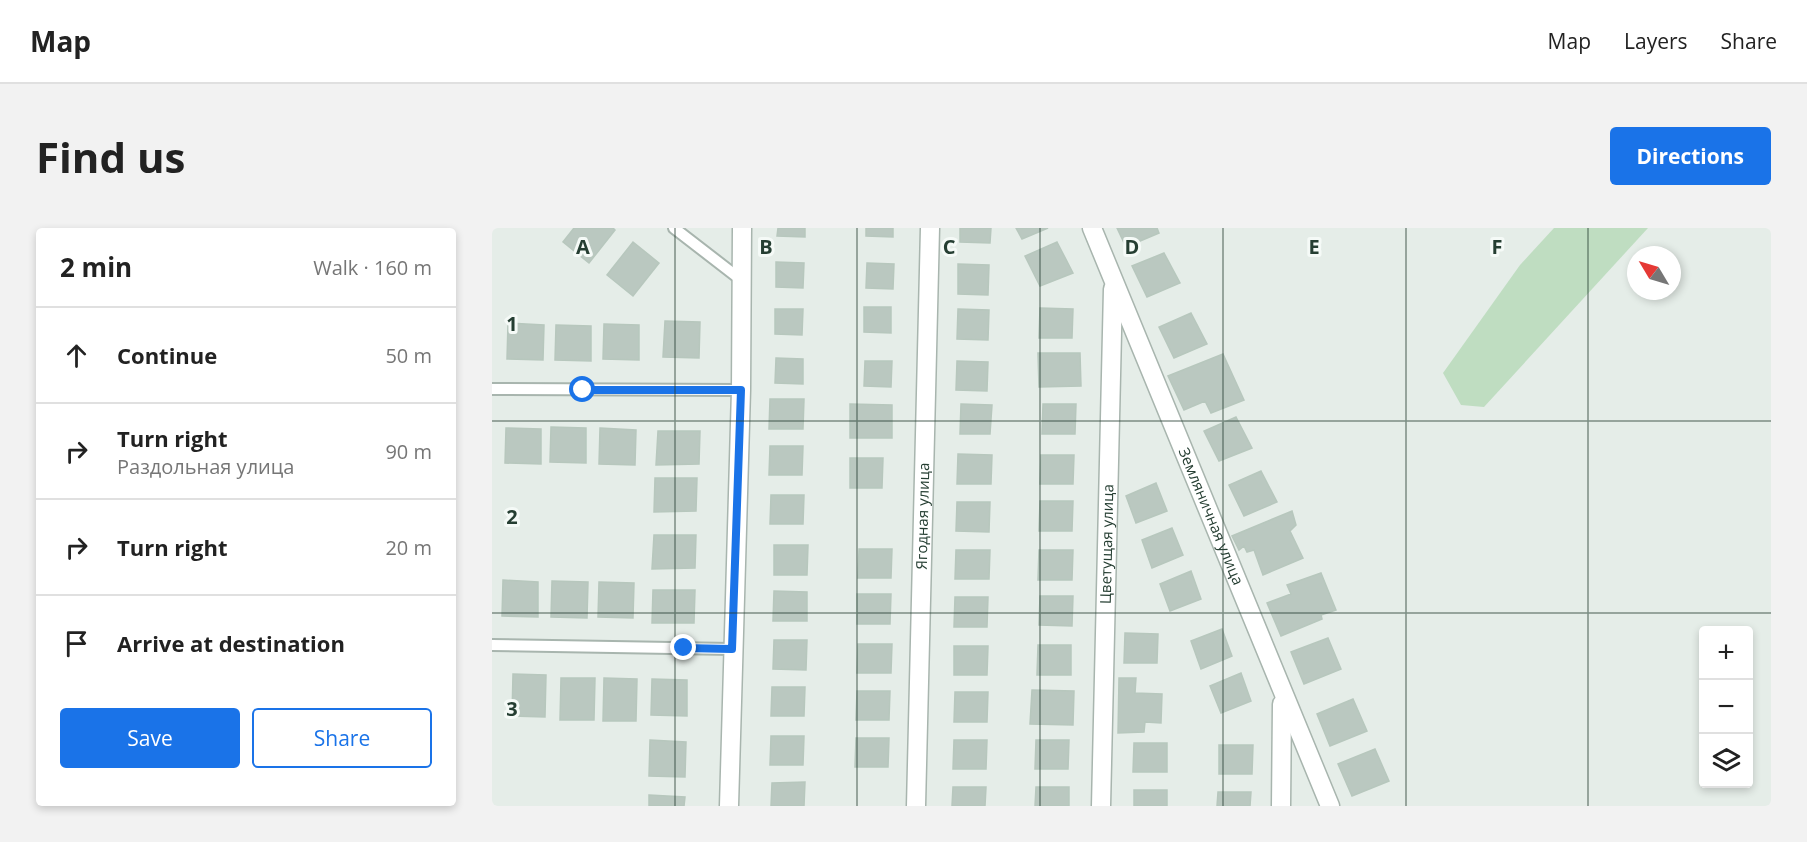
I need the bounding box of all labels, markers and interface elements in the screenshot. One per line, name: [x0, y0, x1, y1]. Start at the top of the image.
text: Map: [30, 22, 91, 60]
text: Map: [1548, 27, 1591, 55]
text: Layers: [1624, 27, 1688, 55]
text: Share: [1721, 27, 1777, 55]
button: Directions: [1610, 127, 1771, 185]
text: Find us: [36, 128, 185, 185]
text: A: [576, 233, 590, 260]
text: B: [759, 233, 773, 260]
text: C: [943, 233, 956, 260]
text: D: [1125, 233, 1139, 260]
text: E: [1308, 233, 1320, 260]
text: F: [1492, 233, 1502, 260]
north arrow: [1627, 246, 1681, 300]
text: 2 min: [60, 249, 132, 285]
text: Walk · 160 m: [313, 254, 432, 281]
text: 1: [506, 310, 518, 337]
icon: ahead: [60, 339, 93, 372]
text: Continue: [117, 340, 217, 370]
text: 50 m: [385, 342, 432, 369]
route start: [569, 376, 595, 402]
text: Turn right: [117, 423, 228, 453]
icon: right: [60, 435, 93, 468]
text: 90 m: [385, 438, 432, 465]
street label: Земляничная улица: [1175, 444, 1249, 588]
text: Раздольная улица: [117, 453, 294, 480]
street label: Ягодная улица: [911, 462, 933, 570]
street label: Цветущая улица: [1095, 484, 1117, 604]
text: 2: [506, 503, 518, 530]
icon: right: [60, 531, 93, 564]
text: Turn right: [117, 532, 228, 562]
text: 20 m: [385, 534, 432, 561]
map controls: [1699, 626, 1753, 788]
button: +: [1699, 626, 1753, 680]
icon: arrive: [60, 627, 93, 660]
text: Arrive at destination: [117, 628, 345, 658]
route end: [670, 634, 696, 660]
button: −: [1699, 680, 1753, 734]
text: 3: [506, 695, 518, 722]
button: Save: [60, 708, 240, 768]
button: Share: [252, 708, 432, 768]
button: layers: [1699, 734, 1753, 788]

